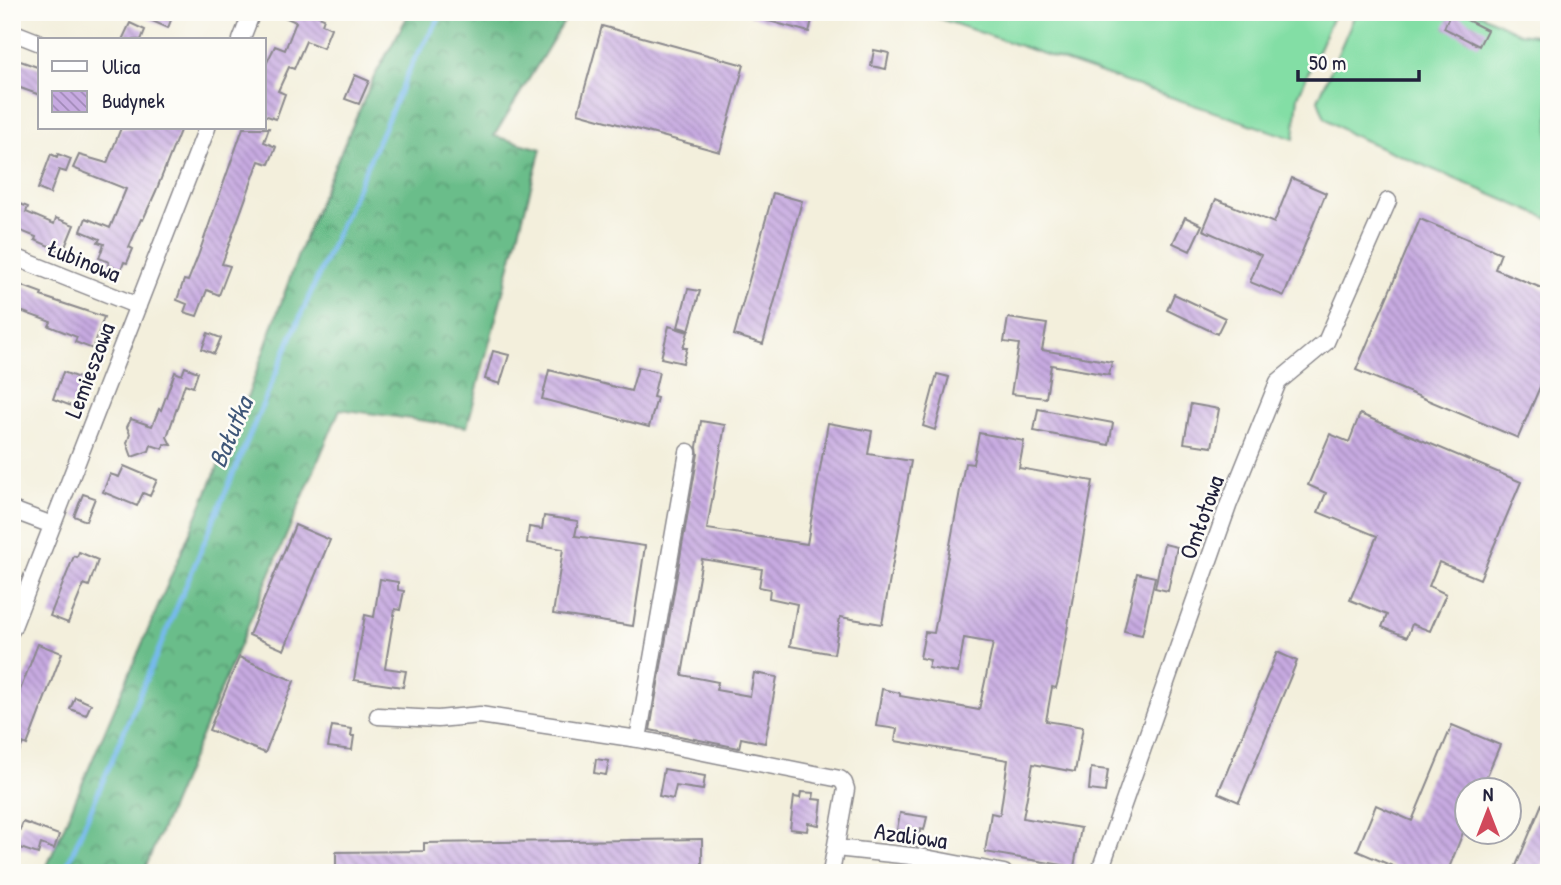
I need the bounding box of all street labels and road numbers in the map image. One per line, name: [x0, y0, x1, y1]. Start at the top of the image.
street label: Łubinowa: [42, 231, 126, 289]
street label: Lemieszowa: [56, 318, 122, 422]
street label: Omłotowa: [1171, 471, 1231, 563]
street label: Azaliowa: [872, 814, 950, 856]

